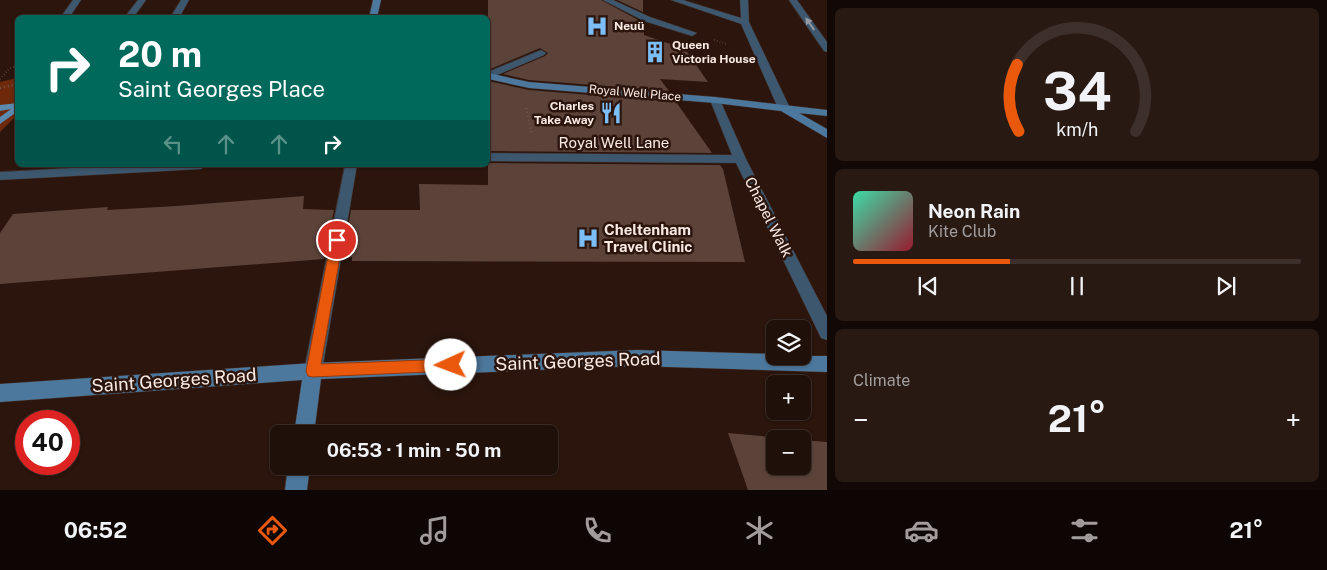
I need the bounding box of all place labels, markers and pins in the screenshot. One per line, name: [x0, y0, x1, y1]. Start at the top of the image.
hospital icon: Neuü: [584, 13, 610, 39]
place label: Neuü: [614, 19, 644, 33]
place label: Queen Victoria House: [672, 38, 756, 66]
building icon: Queen Victoria House: [642, 39, 668, 65]
place label: Charles Take Away: [534, 99, 594, 127]
restaurant icon: Charles Take Away: [598, 100, 624, 126]
pin: [316, 219, 358, 261]
place label: Cheltenham Travel Clinic: [604, 221, 693, 255]
hospital icon: Cheltenham Travel Clinic: [575, 225, 601, 251]

